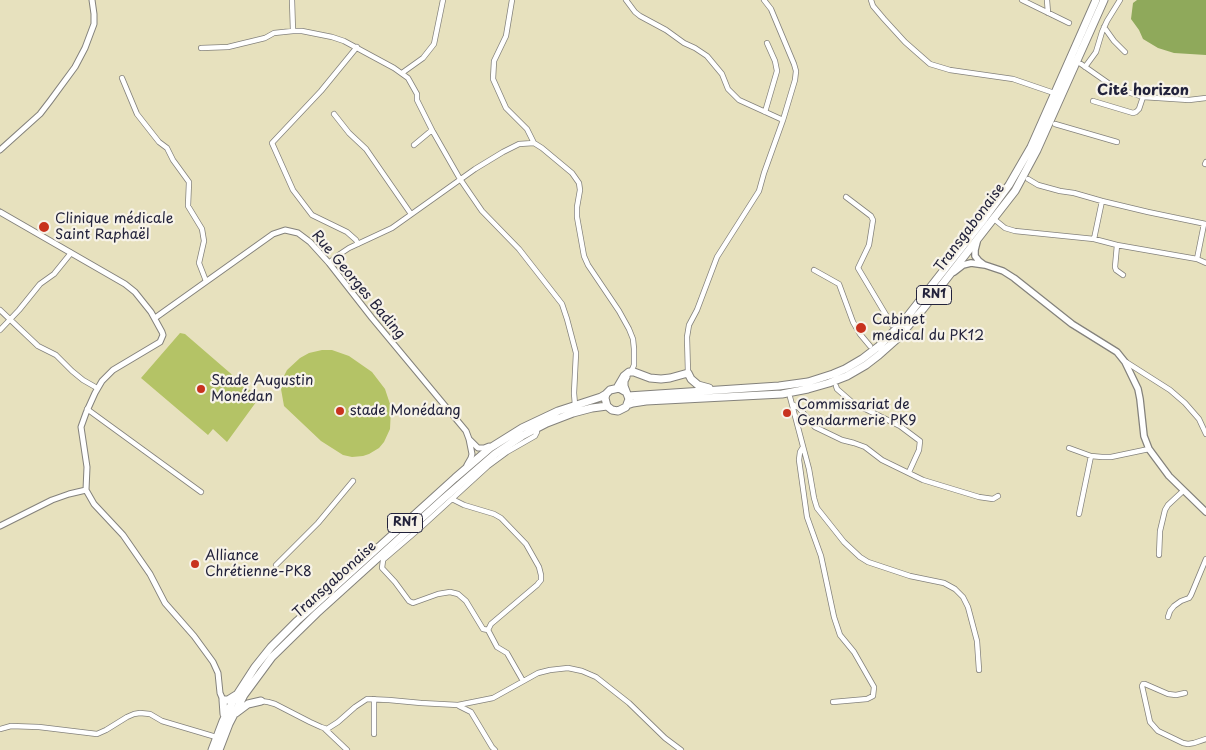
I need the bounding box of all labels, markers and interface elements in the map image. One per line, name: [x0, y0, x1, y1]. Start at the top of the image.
district label: Cité horizon: [1097, 82, 1189, 100]
street label: Transgabonaise: [931, 180, 1009, 276]
place label: Clinique médicale Saint Raphaël: [55, 211, 174, 243]
marker: Clinique médicale Saint Raphaël: [37, 220, 51, 234]
street label: Rue Georges Bading: [308, 227, 408, 343]
road number: RN1: [916, 286, 952, 304]
place label: Cabinet medical du PK12: [872, 312, 984, 344]
marker: Cabinet medical du PK12: [854, 321, 868, 335]
place label: Stade Augustin Monédan: [211, 373, 313, 406]
marker: Stade Augustin Monédan: [195, 383, 207, 395]
place label: Commissariat de Gendarmerie PK9: [797, 397, 916, 430]
place label: stade Monédang: [350, 403, 461, 419]
marker: stade Monédang: [334, 405, 346, 417]
marker: Commissariat de Gendarmerie PK9: [781, 407, 793, 419]
road number: RN1: [388, 514, 422, 532]
street label: Transgabonaise: [290, 538, 380, 622]
place label: Alliance Chrétienne-PK8: [205, 548, 312, 580]
marker: Alliance Chrétienne-PK8: [189, 558, 201, 570]

